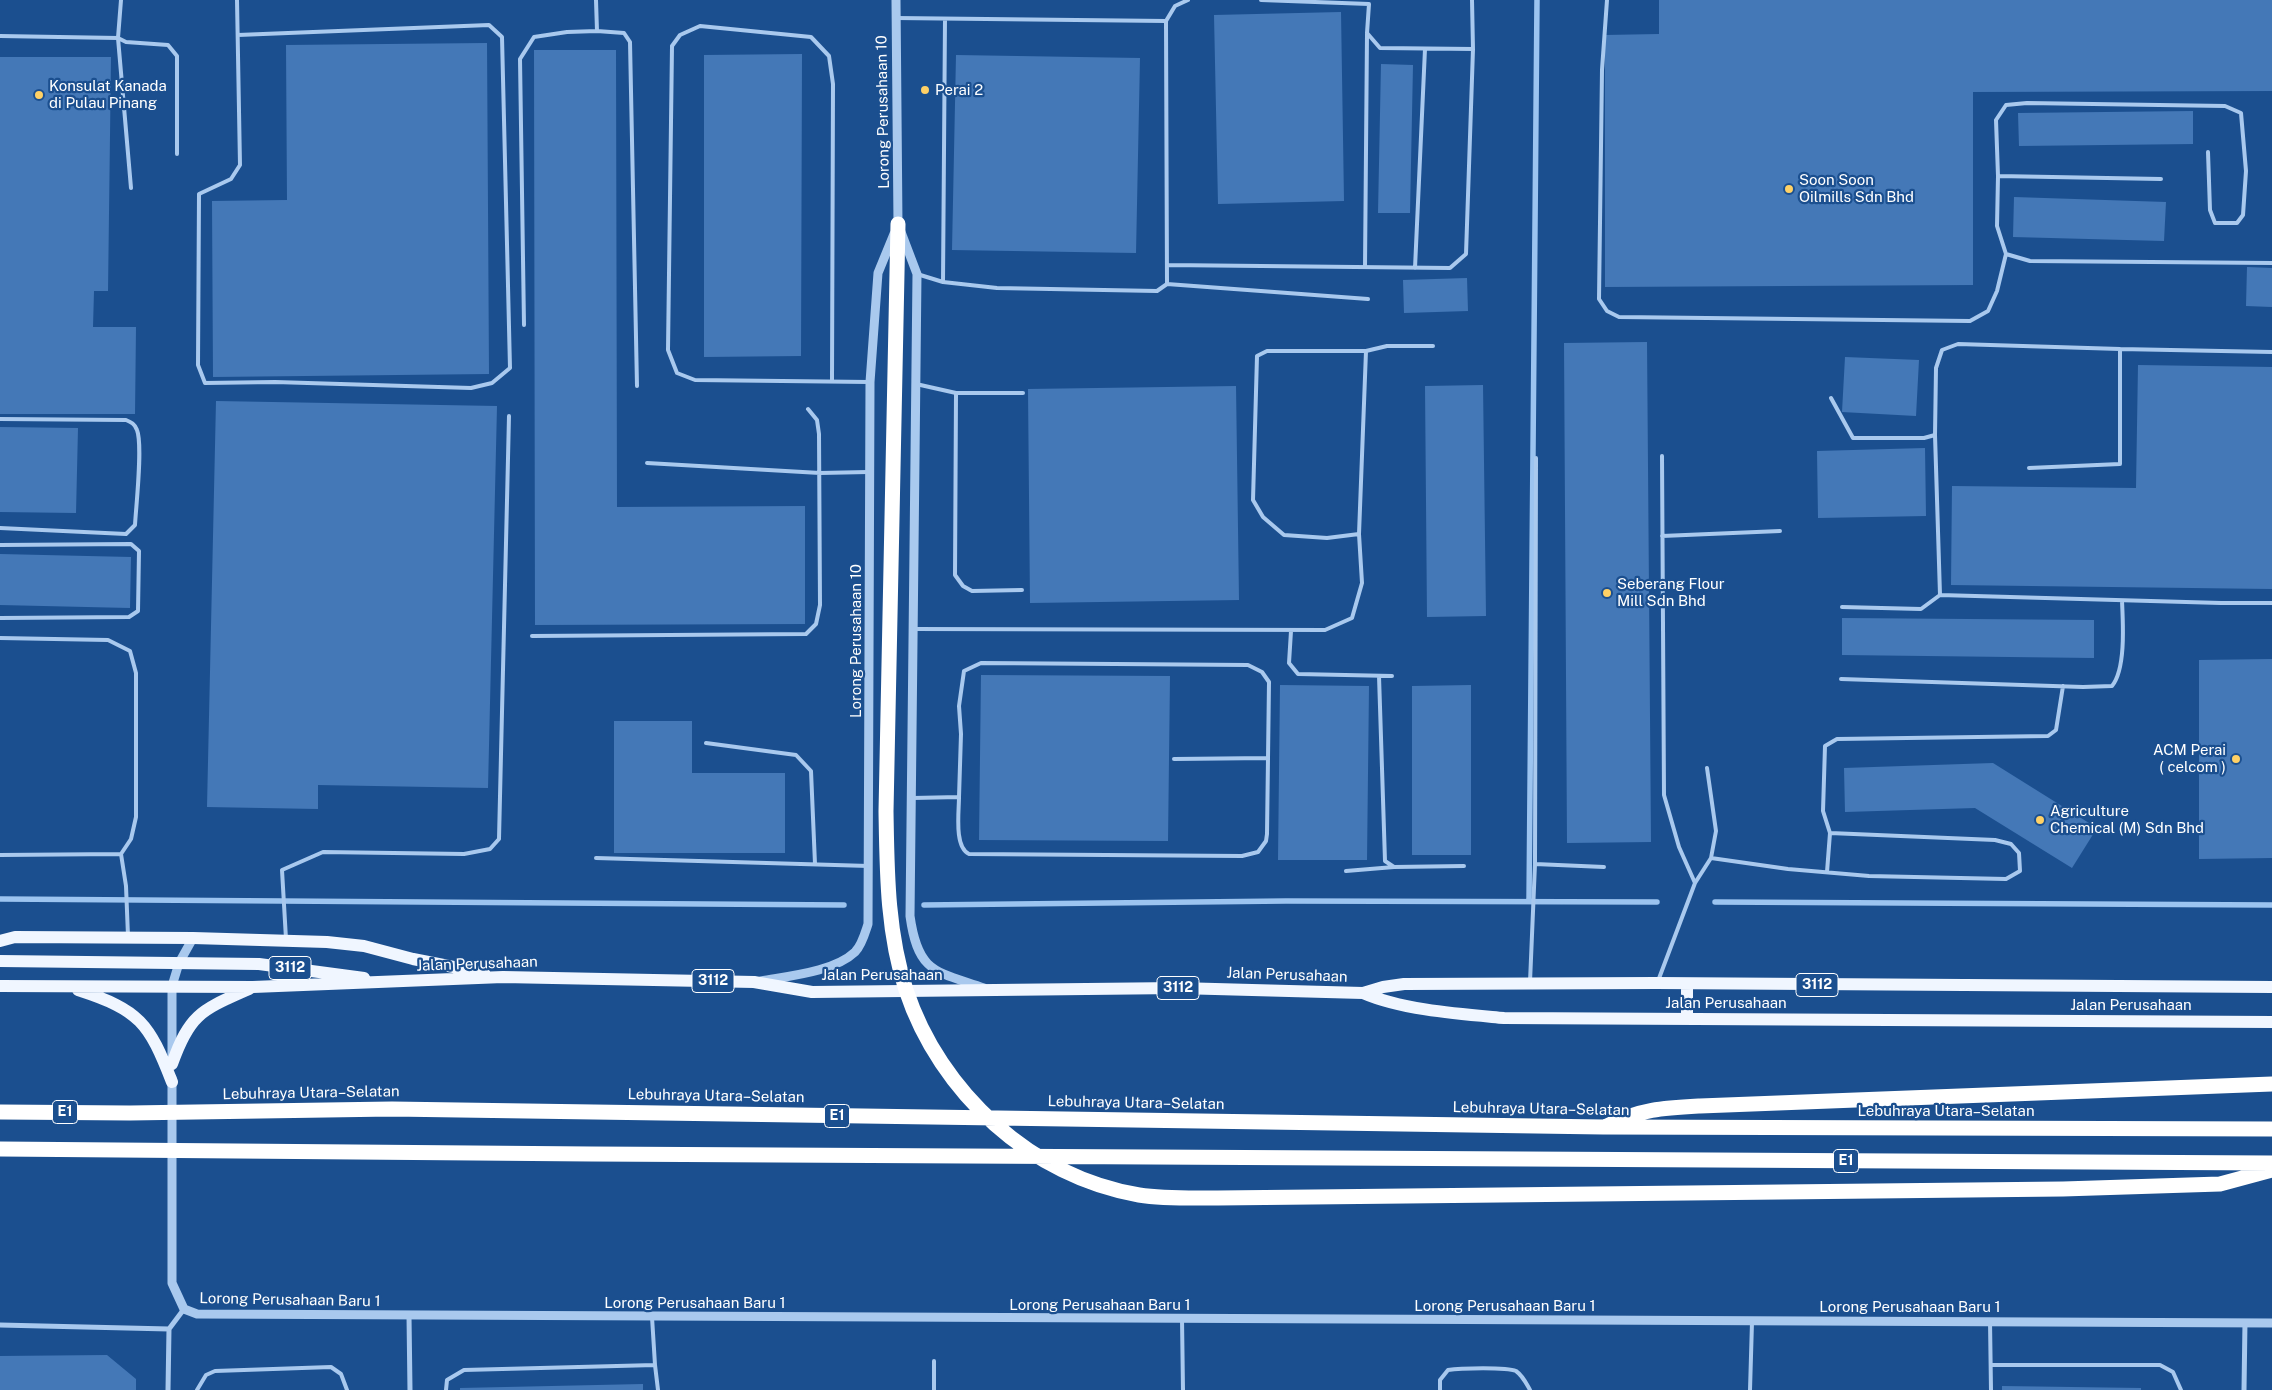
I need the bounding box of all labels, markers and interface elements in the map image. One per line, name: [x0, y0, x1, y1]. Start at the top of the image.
street label: Lorong Perusahaan 10: [873, 35, 893, 189]
place label: Konsulat Kanada di Pulau Pinang: [49, 77, 167, 112]
place label: Perai 2: [935, 81, 983, 99]
marker: Perai 2: [919, 84, 931, 96]
marker: Konsulat Kanada di Pulau Pinang: [33, 89, 45, 101]
place label: Soon Soon Oilmills Sdn Bhd: [1799, 171, 1914, 206]
marker: Soon Soon Oilmills Sdn Bhd: [1783, 183, 1795, 195]
street label: Lorong Perusahaan 10: [847, 564, 865, 718]
place label: Seberang Flour Mill Sdn Bhd: [1617, 575, 1725, 610]
marker: Seberang Flour Mill Sdn Bhd: [1601, 587, 1613, 599]
place label: ACM Perai ( celcom ): [2153, 741, 2226, 776]
marker: ACM Perai ( celcom ): [2230, 753, 2242, 765]
place label: Agriculture Chemical (M) Sdn Bhd: [2050, 802, 2204, 837]
marker: Agriculture Chemical (M) Sdn Bhd: [2034, 814, 2046, 826]
street label: Jalan Perusahaan: [416, 953, 538, 975]
road number: 3112: [269, 956, 311, 980]
street label: Jalan Perusahaan: [1226, 964, 1348, 986]
street label: Jalan Perusahaan: [821, 966, 943, 984]
road number: 3112: [692, 969, 734, 992]
road number: 3112: [1796, 974, 1838, 996]
road number: 3112: [1157, 976, 1199, 1000]
street label: Jalan Perusahaan: [1665, 994, 1787, 1012]
street label: Jalan Perusahaan: [2070, 996, 2192, 1014]
street label: Lebuhraya Utara–Selatan: [222, 1082, 400, 1104]
street label: Lebuhraya Utara–Selatan: [627, 1085, 805, 1107]
street label: Lebuhraya Utara–Selatan: [1047, 1092, 1225, 1114]
street label: Lebuhraya Utara–Selatan: [1452, 1098, 1630, 1120]
road number: E1: [52, 1100, 78, 1124]
street label: Lebuhraya Utara–Selatan: [1857, 1102, 2035, 1120]
road number: E1: [824, 1104, 850, 1128]
road number: E1: [1834, 1150, 1858, 1172]
street label: Lorong Perusahaan Baru 1: [199, 1289, 381, 1311]
street label: Lorong Perusahaan Baru 1: [604, 1294, 786, 1312]
street label: Lorong Perusahaan Baru 1: [1009, 1296, 1191, 1314]
street label: Lorong Perusahaan Baru 1: [1414, 1297, 1596, 1315]
street label: Lorong Perusahaan Baru 1: [1819, 1298, 2001, 1316]

